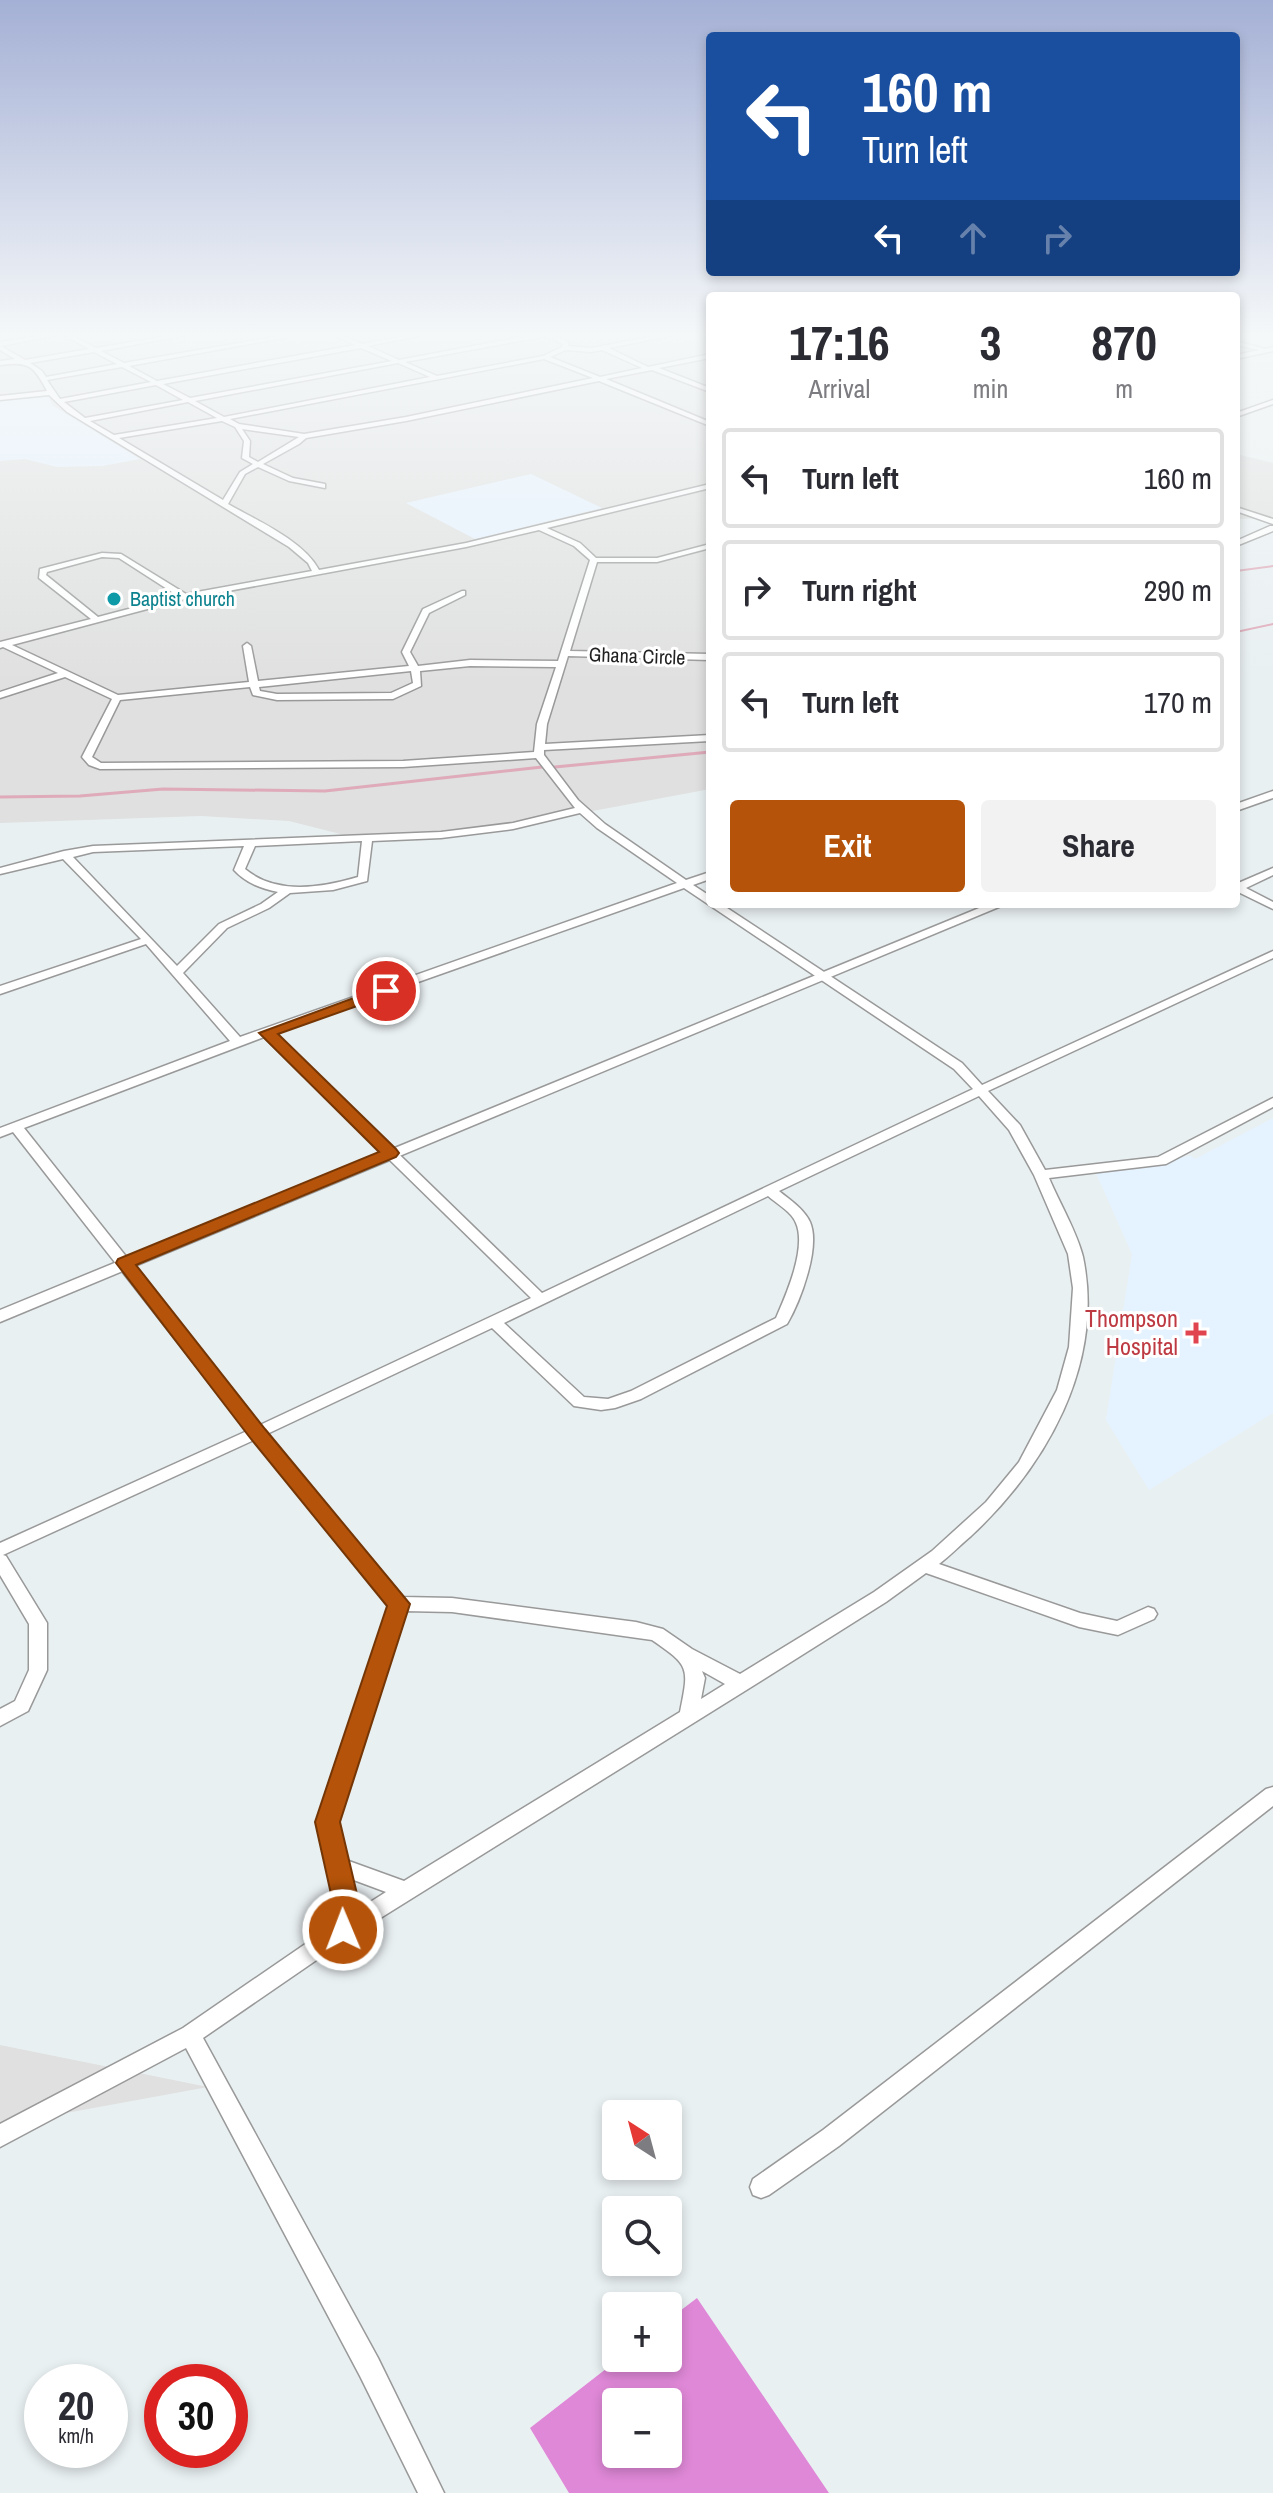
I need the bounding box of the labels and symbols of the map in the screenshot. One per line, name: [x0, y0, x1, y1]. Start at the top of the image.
place label: Baptist church: [130, 585, 235, 612]
marker: Baptist church: [105, 590, 123, 608]
street label: Ghana Circle: [588, 640, 686, 671]
pin: [352, 957, 420, 1025]
place label: Thompson Hospital: [1085, 1302, 1178, 1362]
marker: Thompson Hospital: [1185, 1322, 1207, 1344]
position arrow: [301, 1888, 385, 1972]
north arrow: [602, 2100, 682, 2180]
speed limit sign: 30: [144, 2364, 248, 2468]

